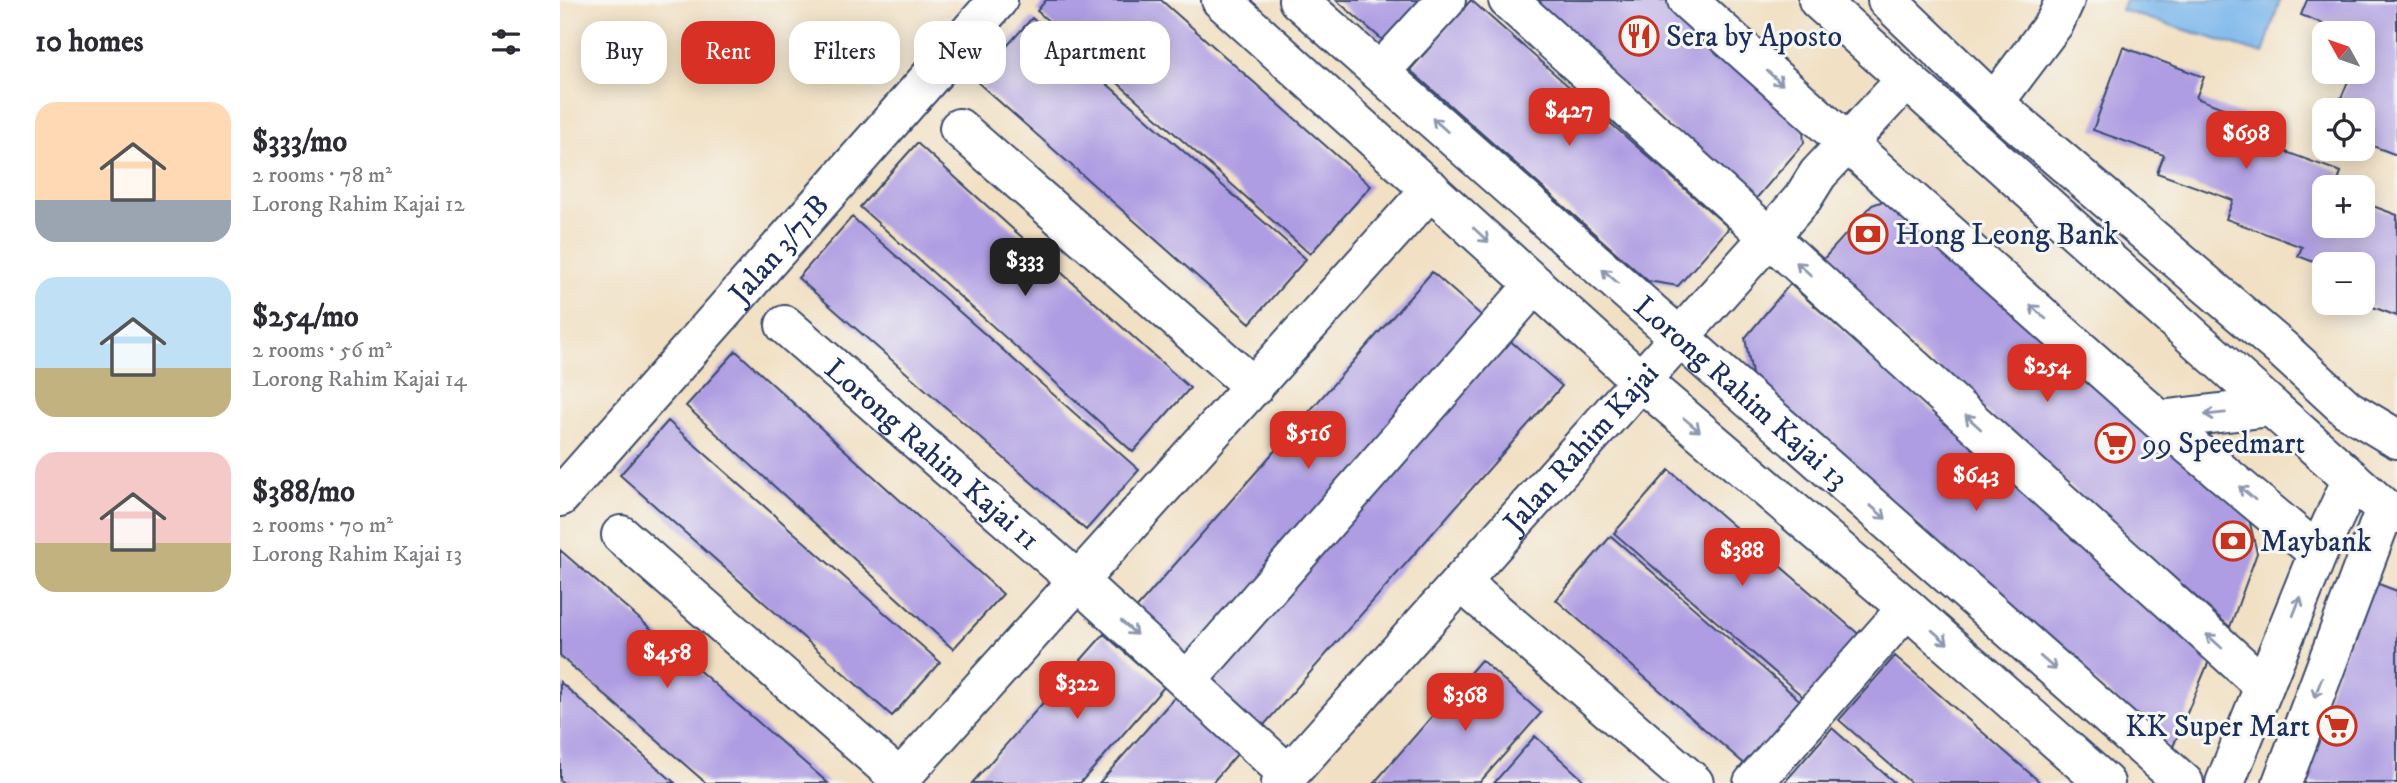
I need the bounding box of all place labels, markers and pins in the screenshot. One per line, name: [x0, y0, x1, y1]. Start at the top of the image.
restaurant icon: Sera by Aposto: [1618, 15, 1660, 57]
place label: Sera by Aposto: [1666, 19, 1842, 56]
pin: $427: [1528, 88, 1610, 148]
pin: $698: [2205, 111, 2287, 171]
bank icon: Hong Leong Bank: [1847, 213, 1889, 255]
place label: Hong Leong Bank: [1895, 217, 2119, 254]
pin: $333: [984, 238, 1066, 298]
pin: $254: [2006, 344, 2088, 404]
pin: $516: [1267, 412, 1349, 471]
supermarket icon: 99 Speedmart: [2094, 422, 2136, 464]
place label: 99 Speedmart: [2140, 426, 2305, 463]
pin: $643: [1935, 454, 2017, 513]
bank icon: Maybank: [2212, 520, 2254, 562]
place label: Maybank: [2260, 524, 2372, 561]
pin: $388: [1701, 528, 1783, 588]
pin: $458: [626, 630, 708, 690]
pin: $322: [1036, 662, 1118, 721]
pin: $368: [1424, 674, 1506, 733]
supermarket icon: KK Super Mart: [2316, 705, 2358, 747]
place label: KK Super Mart: [2125, 709, 2310, 746]

